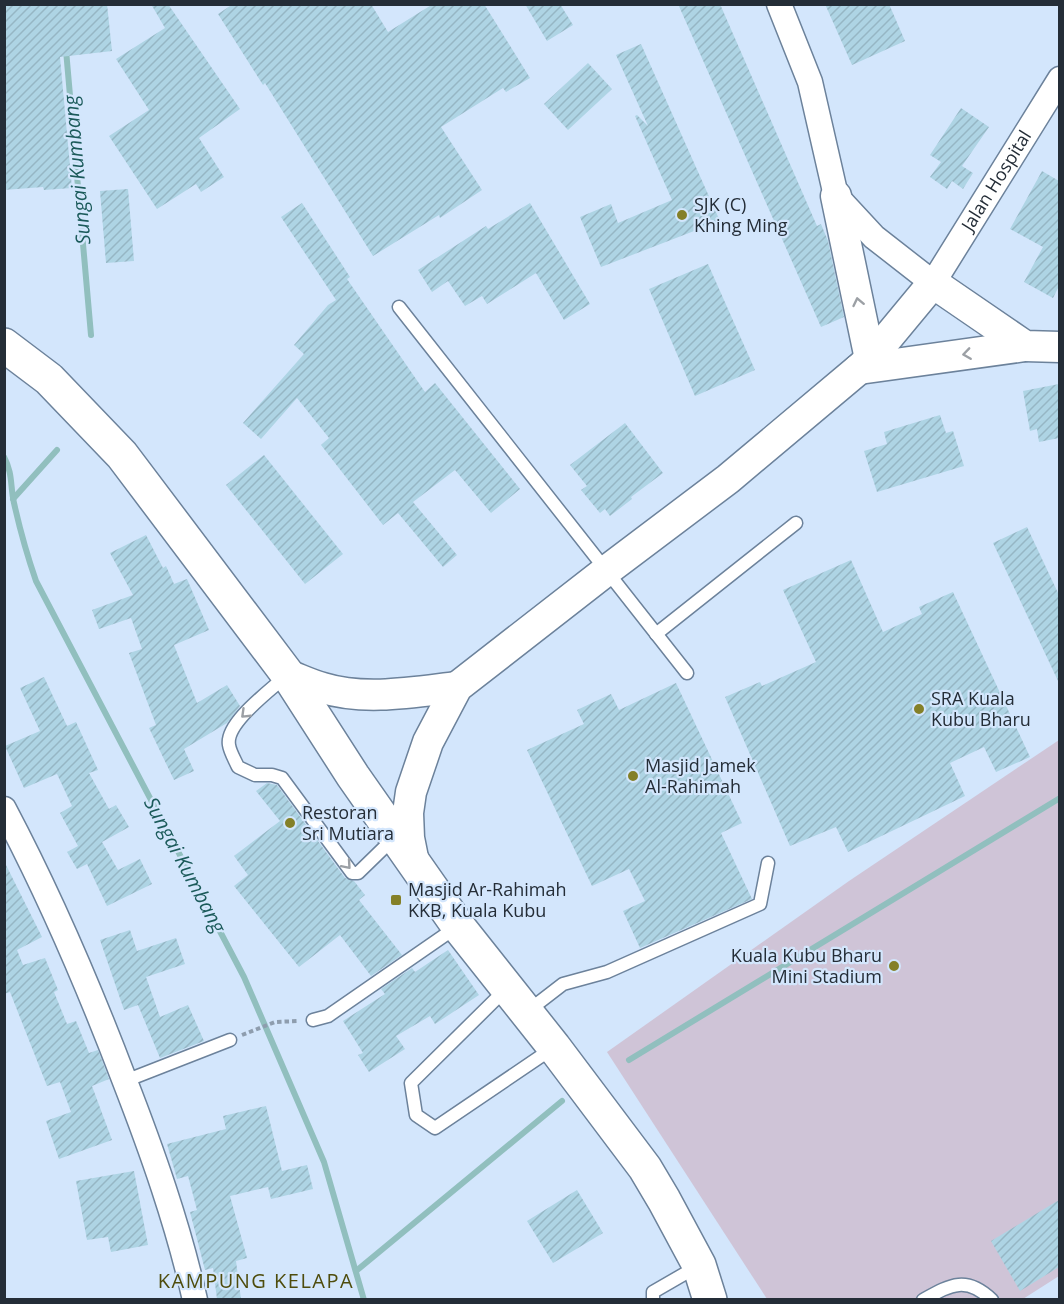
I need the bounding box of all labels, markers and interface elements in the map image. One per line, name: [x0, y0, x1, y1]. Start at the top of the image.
water label: Sungai Kumbang: [56, 94, 96, 246]
street label: Jalan Hospital: [954, 125, 1036, 237]
place label: SJK (C) Khing Ming: [694, 192, 788, 237]
marker: SJK (C) Khing Ming: [675, 208, 689, 222]
one-way arrow: [852, 297, 865, 307]
one-way arrow: [963, 348, 972, 360]
place label: SRA Kuala Kubu Bharu: [931, 686, 1031, 731]
marker: SRA Kuala Kubu Bharu: [912, 702, 926, 716]
one-way arrow: [241, 707, 252, 718]
place label: Masjid Jamek Al-Rahimah: [645, 753, 756, 798]
marker: Masjid Jamek Al-Rahimah: [626, 769, 640, 783]
water label: Sungai Kumbang: [138, 792, 233, 938]
place label: Restoran Sri Mutiara: [302, 800, 394, 845]
marker: Restoran Sri Mutiara: [283, 816, 297, 830]
one-way arrow: [340, 859, 351, 870]
place label: Masjid Ar-Rahimah KKB, Kuala Kubu: [408, 877, 566, 922]
marker: Masjid Ar-Rahimah KKB, Kuala Kubu: [389, 893, 403, 907]
place label: Kuala Kubu Bharu Mini Stadium: [731, 943, 882, 988]
marker: Kuala Kubu Bharu Mini Stadium: [887, 959, 901, 973]
district label: KAMPUNG KELAPA: [158, 1267, 354, 1294]

